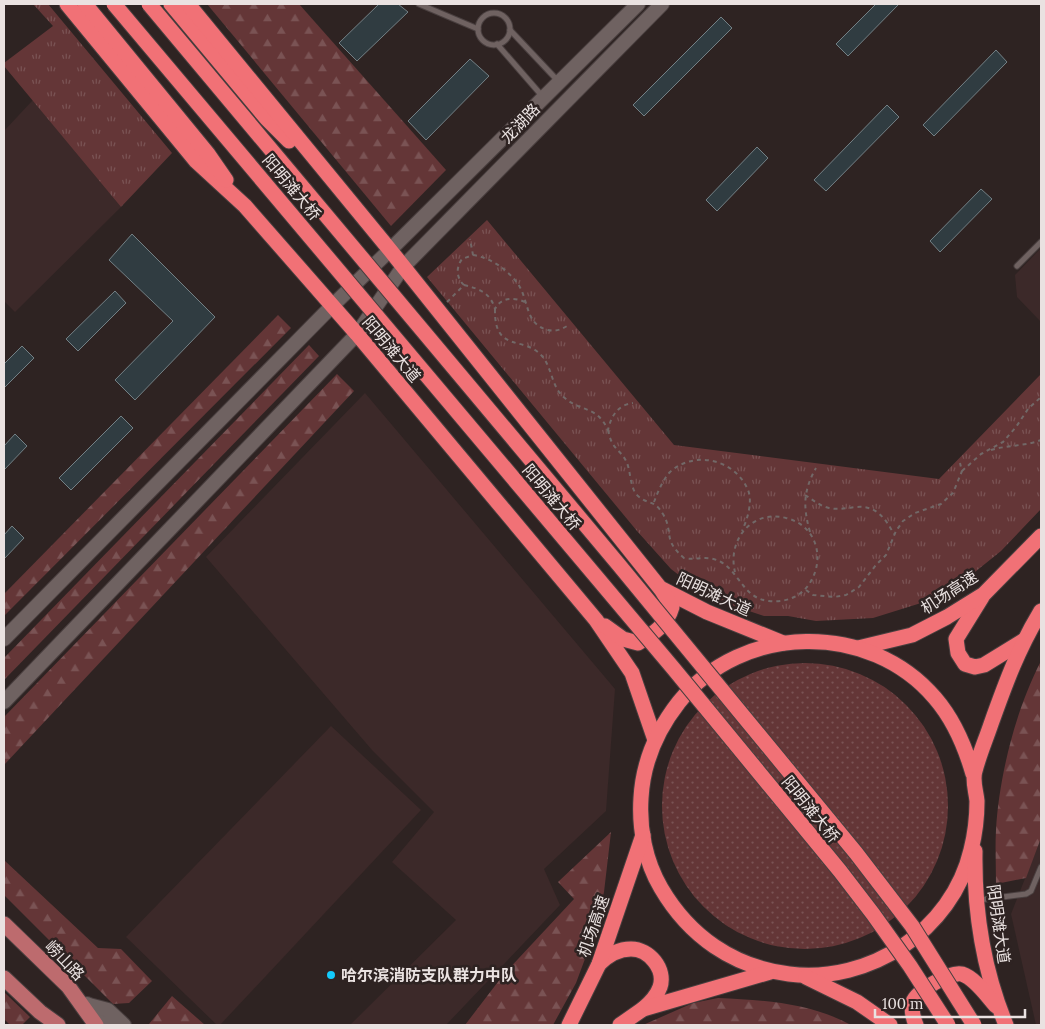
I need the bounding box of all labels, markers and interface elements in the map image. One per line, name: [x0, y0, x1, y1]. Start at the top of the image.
street label: 龙湖路: [496, 99, 544, 147]
street label: 阳明滩大桥: [259, 150, 325, 224]
street label: 阳明滩大道: [359, 312, 425, 386]
street label: 阳明滩大桥: [519, 460, 585, 534]
street label: 机场高速: [917, 566, 981, 618]
street label: 阳明滩大道: [674, 568, 754, 620]
street label: 阳明滩大桥: [778, 772, 844, 846]
street label: 阳明滩大道: [984, 883, 1014, 965]
street label: 机场高速: [573, 892, 613, 960]
street label: 崂山路: [41, 936, 89, 984]
place label: 哈尔滨消防支队群力中队: [341, 965, 517, 985]
marker: 哈尔滨消防支队群力中队: [325, 969, 337, 981]
scale bar: [875, 986, 1025, 1018]
text: 100 m: [882, 994, 923, 1013]

